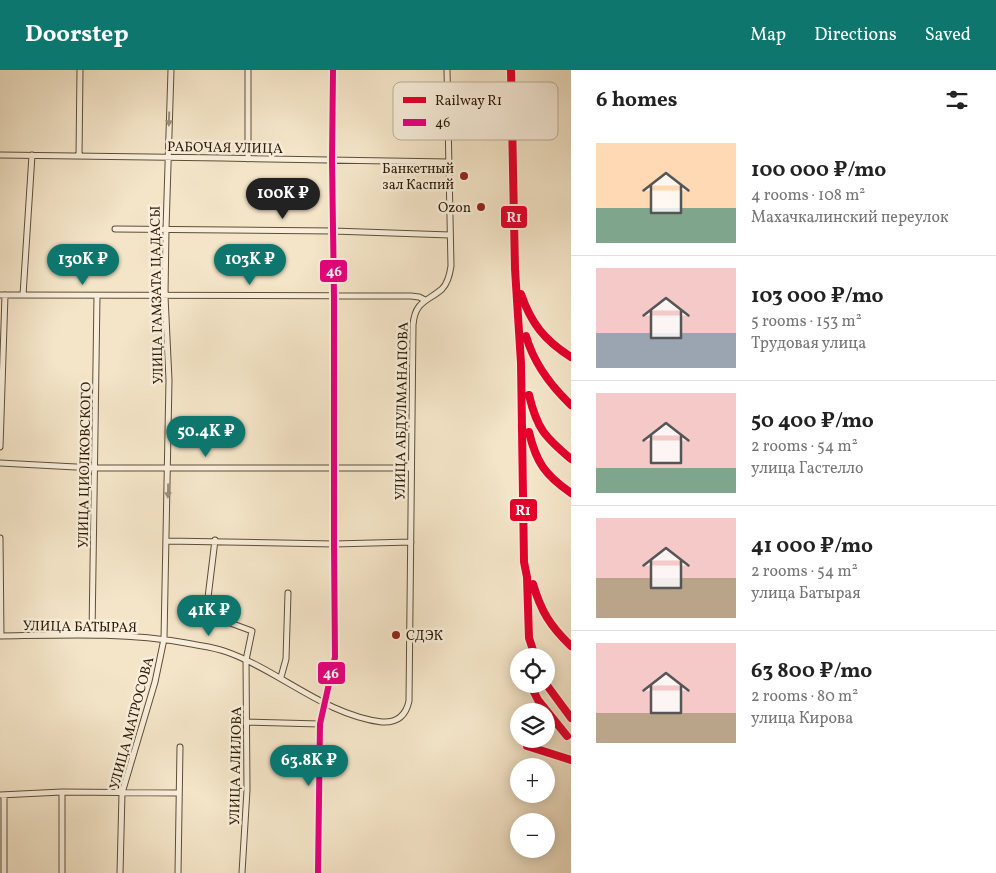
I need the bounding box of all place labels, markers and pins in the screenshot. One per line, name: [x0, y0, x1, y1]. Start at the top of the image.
place label: Банкетный зал Каспий: [382, 160, 454, 195]
marker: Банкетный зал Каспий: [458, 170, 470, 182]
pin: 100K ₽: [242, 178, 324, 220]
place label: Ozon: [438, 199, 471, 218]
marker: Ozon: [475, 201, 487, 213]
pin: 130K ₽: [42, 244, 124, 286]
pin: 103K ₽: [209, 244, 291, 286]
pin: 50.4K ₽: [160, 416, 252, 458]
pin: 41K ₽: [174, 594, 244, 637]
place label: СДЭК: [406, 627, 444, 646]
marker: СДЭК: [390, 629, 402, 641]
pin: 63.8K ₽: [263, 744, 355, 787]

